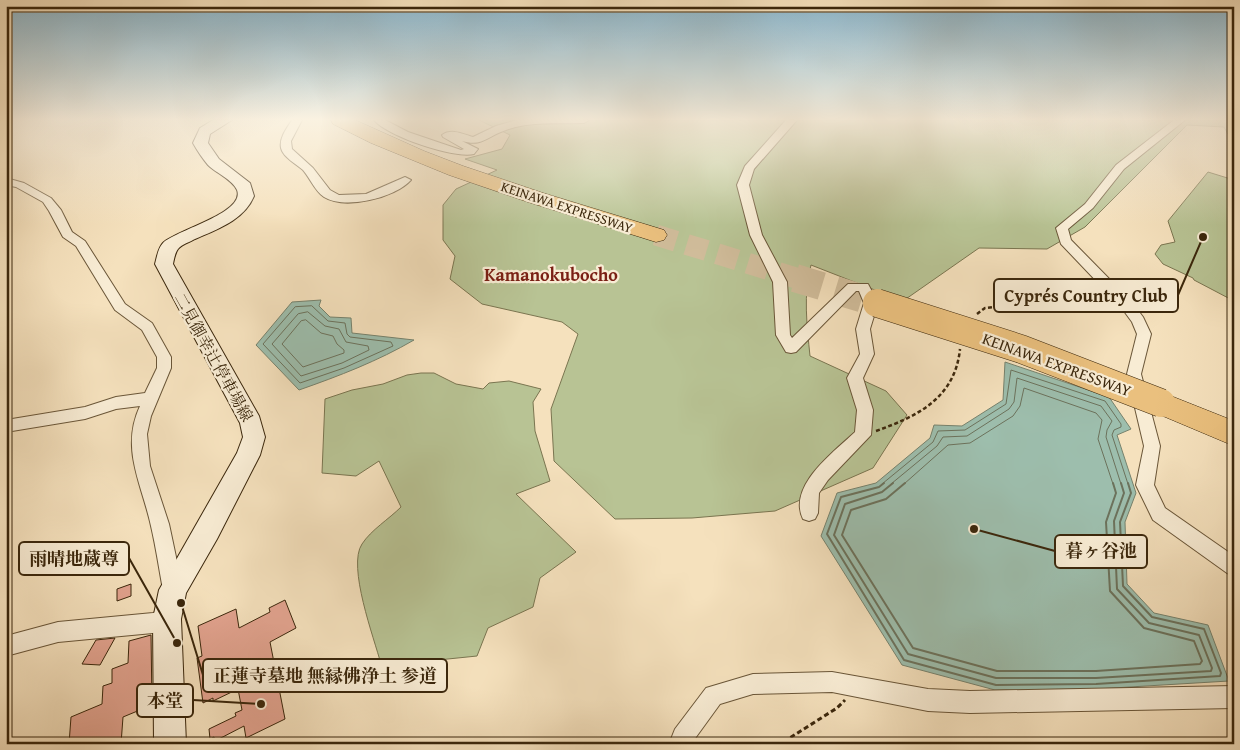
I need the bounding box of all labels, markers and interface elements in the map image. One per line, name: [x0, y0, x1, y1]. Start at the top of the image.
street label: KEINAWA EXPRESSWAY: [499, 176, 636, 238]
district label: Kamanokubocho: [484, 261, 618, 288]
callout: Cyprés Country Club: [994, 279, 1178, 312]
text: Cyprés Country Club: [1004, 282, 1168, 309]
street label: 二見御幸辻停車場線: [169, 288, 259, 426]
street label: KEINAWA EXPRESSWAY: [979, 326, 1135, 402]
callout: 暮ヶ谷池: [1055, 535, 1147, 568]
text: 暮ヶ谷池: [1065, 537, 1137, 564]
callout: 雨晴地蔵尊: [19, 542, 129, 575]
text: 雨晴地蔵尊: [29, 545, 119, 572]
callout: 正蓮寺墓地 無縁佛浄土 参道: [203, 659, 447, 692]
text: 正蓮寺墓地 無縁佛浄土 参道: [213, 662, 437, 689]
callout: 本堂: [137, 684, 193, 717]
text: 本堂: [147, 687, 183, 714]

